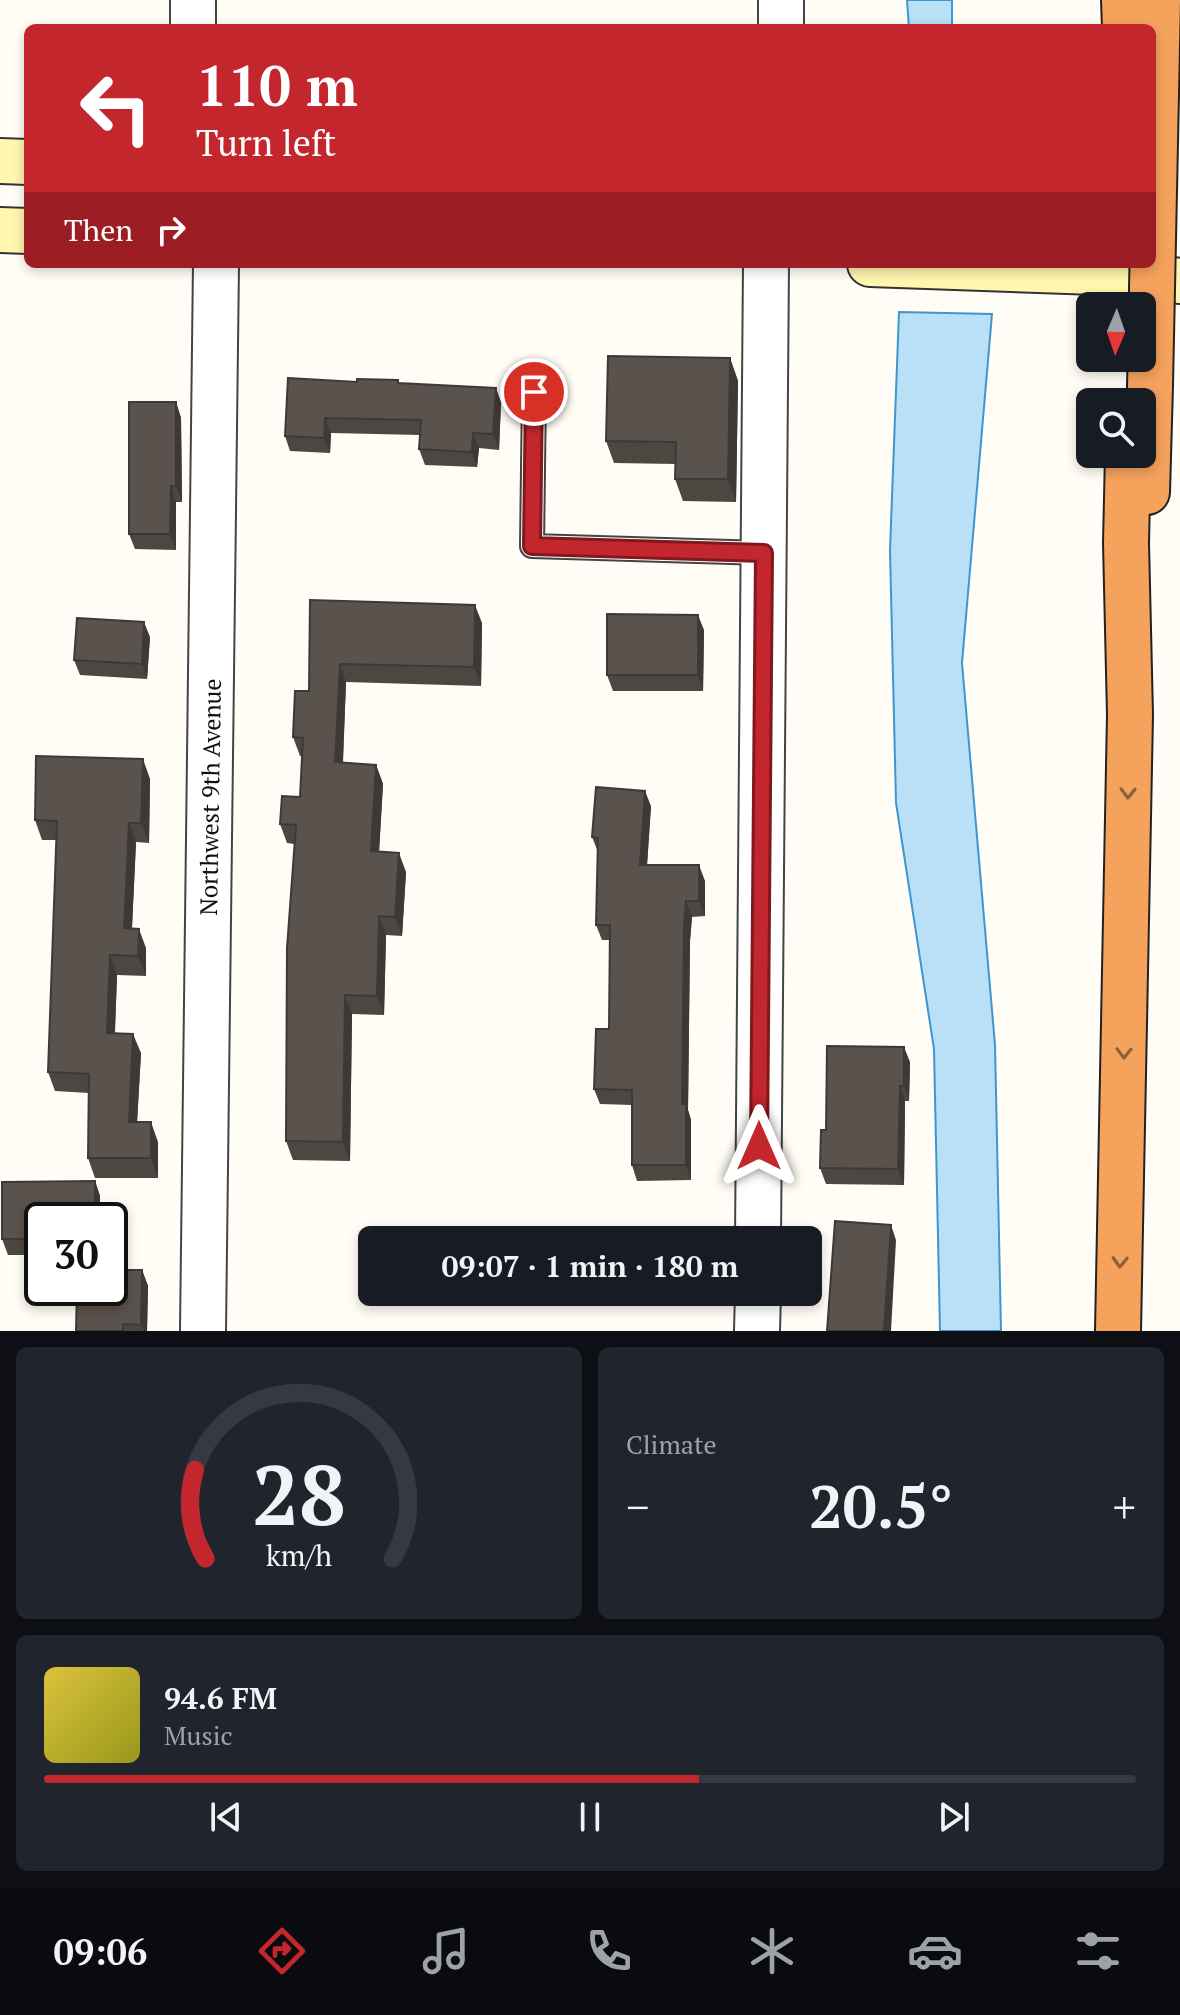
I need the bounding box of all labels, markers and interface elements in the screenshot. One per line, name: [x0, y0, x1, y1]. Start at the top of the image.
text: 110 m: [196, 48, 358, 122]
icon: left: [64, 56, 168, 160]
text: Turn left: [196, 119, 336, 166]
icon: right: [149, 208, 193, 252]
text: Then: [64, 210, 133, 250]
north arrow: [1076, 292, 1156, 372]
map controls: [1076, 292, 1156, 468]
pin: [500, 358, 568, 426]
icon: arrive: [512, 370, 556, 414]
button: search: [1076, 388, 1156, 468]
street label: Northwest 9th Avenue: [192, 678, 228, 916]
one-way arrow: [1120, 787, 1137, 800]
one-way arrow: [1115, 1047, 1133, 1060]
position arrow: [717, 1104, 801, 1188]
speed limit sign: 30: [24, 1202, 128, 1306]
text: 09:07 · 1 min · 180 m: [442, 1246, 738, 1286]
one-way arrow: [1112, 1256, 1129, 1269]
text: Climate: [626, 1427, 717, 1461]
text: 28: [252, 1439, 346, 1549]
text: 20.5°: [809, 1466, 953, 1545]
text: −: [626, 1477, 649, 1536]
text: +: [1113, 1477, 1136, 1536]
text: km/h: [266, 1536, 332, 1574]
text: 94.6 FM: [164, 1678, 277, 1718]
text: Music: [164, 1718, 233, 1752]
icon: previous: [204, 1795, 248, 1839]
icon: pause: [568, 1795, 612, 1839]
icon: next: [932, 1795, 976, 1839]
icon: directions: [254, 1923, 310, 1979]
icon: music: [418, 1923, 474, 1979]
icon: phone: [581, 1923, 637, 1979]
icon: climate: [744, 1923, 800, 1979]
icon: car: [907, 1923, 963, 1979]
icon: filters: [1070, 1923, 1126, 1979]
text: 09:06: [54, 1928, 147, 1975]

